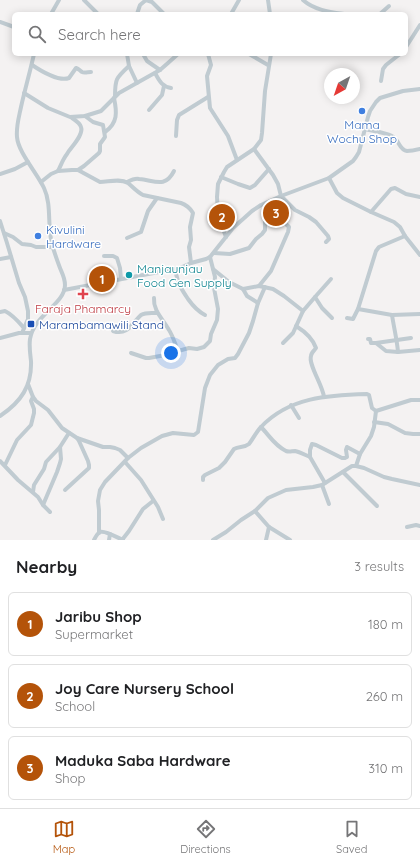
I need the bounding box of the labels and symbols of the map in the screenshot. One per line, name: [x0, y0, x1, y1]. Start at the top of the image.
north arrow: [324, 68, 360, 104]
marker: Mama Wochu Shop: [357, 106, 367, 116]
place label: Mama Wochu Shop: [327, 117, 397, 146]
pin: 3: [263, 198, 289, 228]
pin: 2: [209, 202, 235, 232]
place label: Kivulini Hardware: [46, 222, 101, 251]
marker: Kivulini Hardware: [33, 231, 43, 241]
place label: Manjaunjau Food Gen Supply: [137, 261, 232, 290]
pin: 1: [89, 264, 115, 294]
marker: Manjaunjau Food Gen Supply: [124, 270, 134, 280]
marker: Faraja Phamarcy: [78, 289, 88, 299]
place label: Faraja Phamarcy: [35, 301, 131, 316]
place label: Marambamawili Stand: [39, 317, 164, 332]
marker: Marambamawili Stand: [26, 319, 36, 329]
your location: [161, 343, 181, 363]

